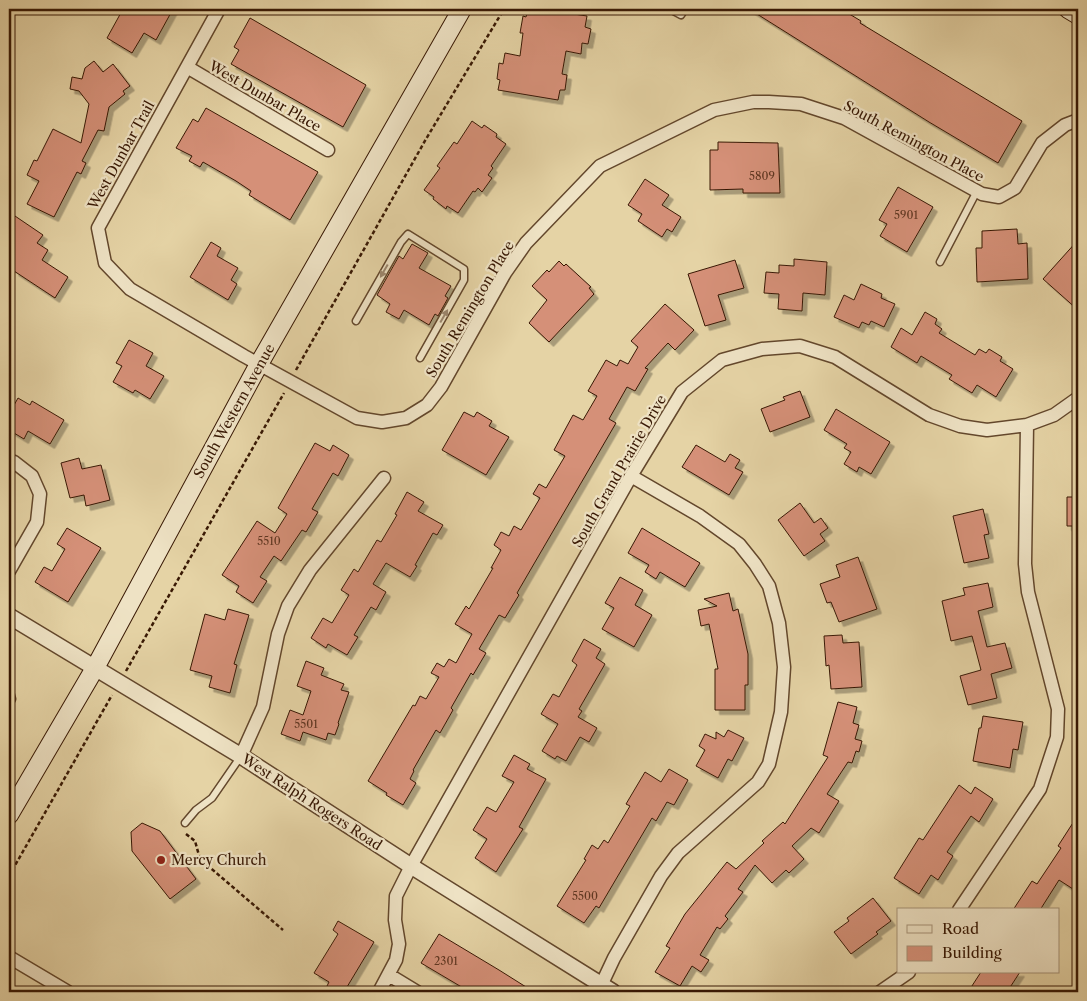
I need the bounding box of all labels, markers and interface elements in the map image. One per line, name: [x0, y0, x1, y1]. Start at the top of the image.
street label: West Dunbar Place: [205, 56, 324, 136]
street label: South Remington Place: [841, 96, 987, 186]
street label: West Dunbar Trail: [83, 98, 158, 213]
house number: 5809: [749, 169, 775, 183]
house number: 5901: [894, 208, 918, 222]
street label: South Remington Place: [422, 237, 518, 381]
one-way arrow: [379, 264, 388, 277]
one-way arrow: [440, 308, 448, 323]
street label: South Western Avenue: [190, 341, 279, 481]
street label: South Grand Prairie Drive: [568, 391, 670, 551]
house number: 5510: [257, 534, 281, 548]
house number: 5501: [294, 717, 318, 731]
street label: West Ralph Rogers Road: [238, 749, 386, 854]
place label: Mercy Church: [171, 851, 267, 869]
marker: Mercy Church: [155, 854, 167, 866]
house number: 5500: [572, 889, 598, 903]
legend: [897, 908, 1060, 974]
text: Road: [942, 919, 979, 938]
text: Building: [942, 943, 1002, 962]
house number: 2301: [434, 954, 458, 968]

